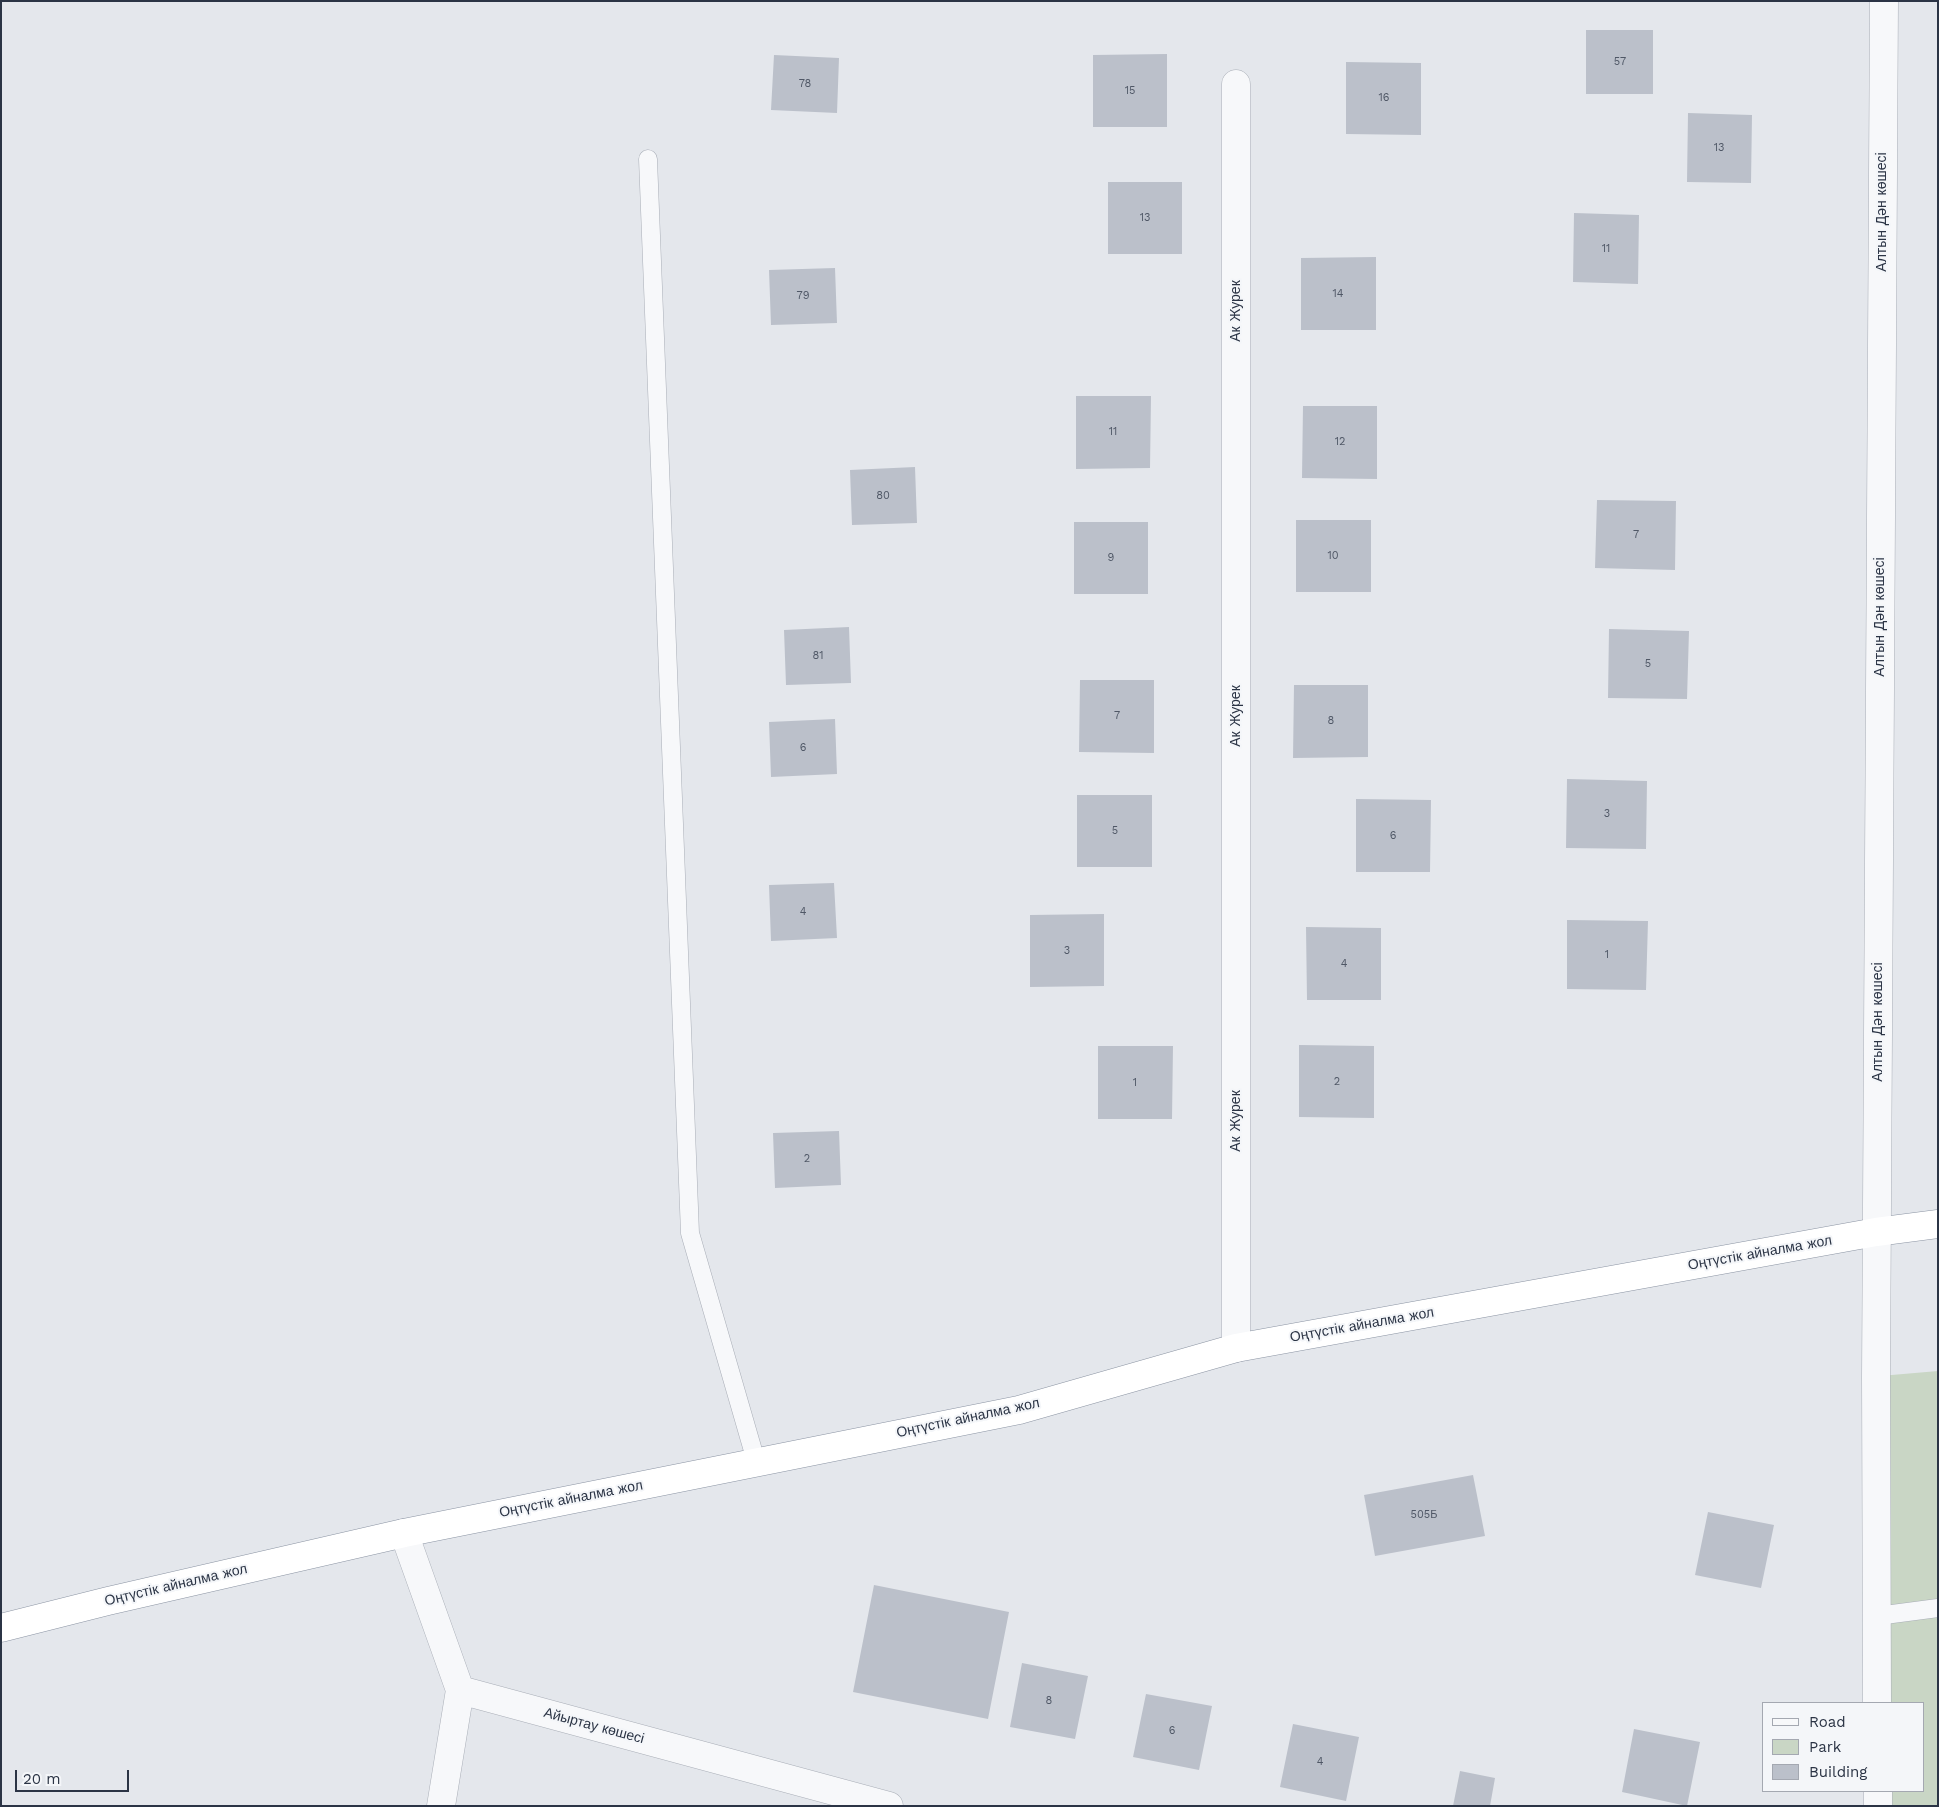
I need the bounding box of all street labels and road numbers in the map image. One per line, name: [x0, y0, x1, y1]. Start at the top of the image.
street label: Алтын Дән көшесі: [1874, 152, 1890, 272]
street label: Ак Журек: [1228, 280, 1244, 342]
street label: Алтын Дән көшесі: [1872, 557, 1888, 677]
street label: Ак Журек: [1228, 685, 1244, 747]
street label: Алтын Дән көшесі: [1870, 962, 1886, 1082]
street label: Ак Журек: [1228, 1090, 1244, 1152]
street label: Оңтүстік айналма жол: [1687, 1232, 1833, 1274]
street label: Оңтүстік айналма жол: [1289, 1304, 1435, 1346]
street label: Оңтүстік айналма жол: [895, 1395, 1041, 1441]
street label: Оңтүстік айналма жол: [498, 1477, 644, 1521]
street label: Оңтүстік айналма жол: [103, 1560, 249, 1610]
street label: Айыртау көшесі: [542, 1705, 646, 1747]

